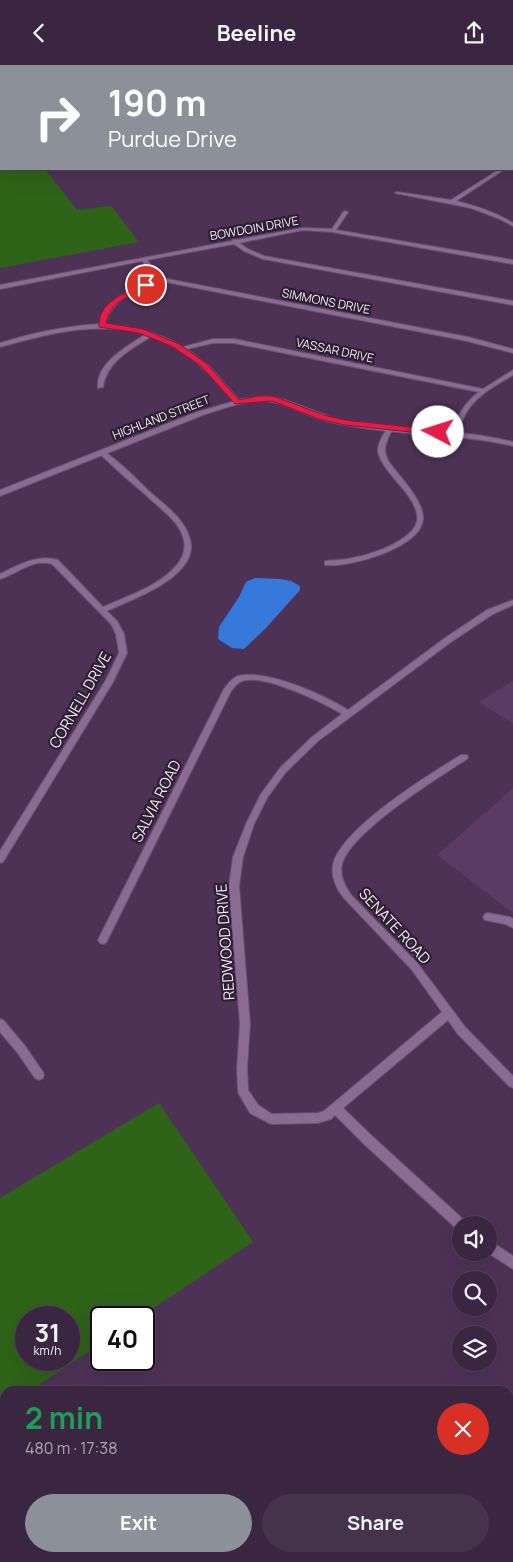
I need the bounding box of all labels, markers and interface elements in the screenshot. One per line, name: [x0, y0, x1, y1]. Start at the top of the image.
text: Beeline: [217, 18, 296, 48]
icon: back: [25, 19, 53, 47]
icon: share: [460, 19, 488, 47]
text: 190 m: [108, 79, 207, 127]
icon: right: [25, 85, 90, 150]
text: Purdue Drive: [108, 124, 237, 154]
street label: BOWDOIN DRIVE: [208, 212, 300, 244]
pin: [125, 264, 167, 306]
icon: arrive: [132, 271, 160, 299]
street label: SIMMONS DRIVE: [280, 284, 372, 318]
street label: VASSAR DRIVE: [295, 333, 375, 367]
street label: HIGHLAND STREET: [110, 390, 213, 443]
position arrow: [411, 405, 463, 457]
street label: CORNELL DRIVE: [44, 648, 116, 752]
street label: SALVIA ROAD: [126, 756, 186, 846]
street label: REDWOOD DRIVE: [210, 883, 240, 1001]
street label: SENATE ROAD: [354, 883, 436, 969]
map controls: [452, 1216, 497, 1371]
button: sound: [452, 1216, 497, 1261]
button: search: [452, 1271, 497, 1316]
speed limit sign: 40: [90, 1306, 155, 1371]
text: 31: [35, 1315, 60, 1350]
button: layers: [452, 1326, 497, 1371]
text: km/h: [34, 1342, 61, 1359]
text: 2 min: [25, 1397, 103, 1438]
button: close: [437, 1403, 489, 1455]
text: 480 m · 17:38: [25, 1437, 117, 1459]
button: Exit: [25, 1494, 252, 1552]
button: Share: [262, 1494, 489, 1552]

